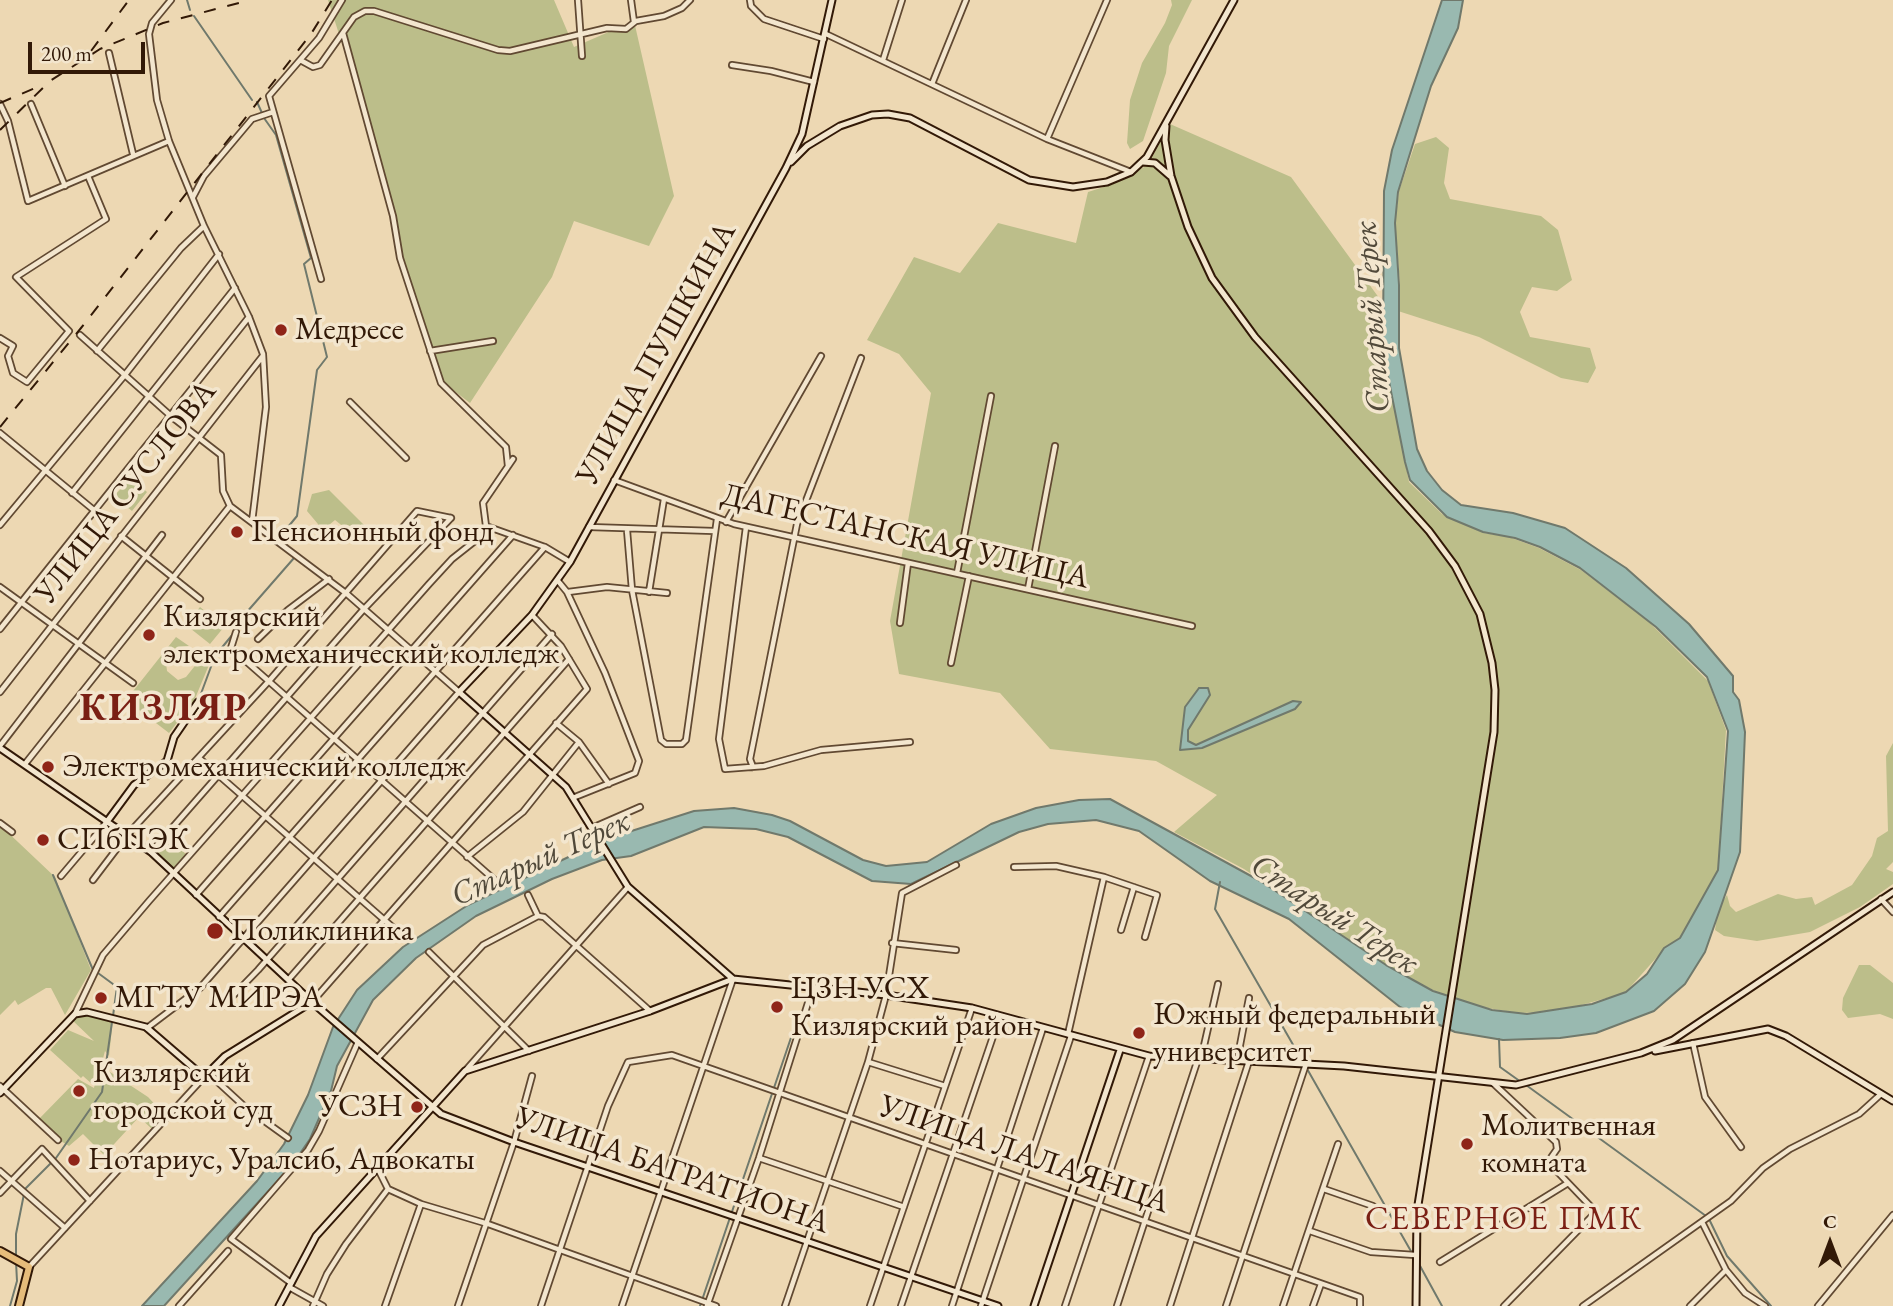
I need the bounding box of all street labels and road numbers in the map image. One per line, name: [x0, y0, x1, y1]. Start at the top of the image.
street label: УЛИЦА ПУШКИНА: [569, 216, 745, 492]
street label: УЛИЦА СУСЛОВА: [27, 374, 225, 612]
street label: ДАГЕСТАНСКАЯ УЛИЦА: [717, 476, 1093, 598]
street label: УЛИЦА ЛАЛАЯНЦА: [874, 1087, 1174, 1223]
street label: УЛИЦА БАГРАТИОНА: [510, 1099, 834, 1243]

